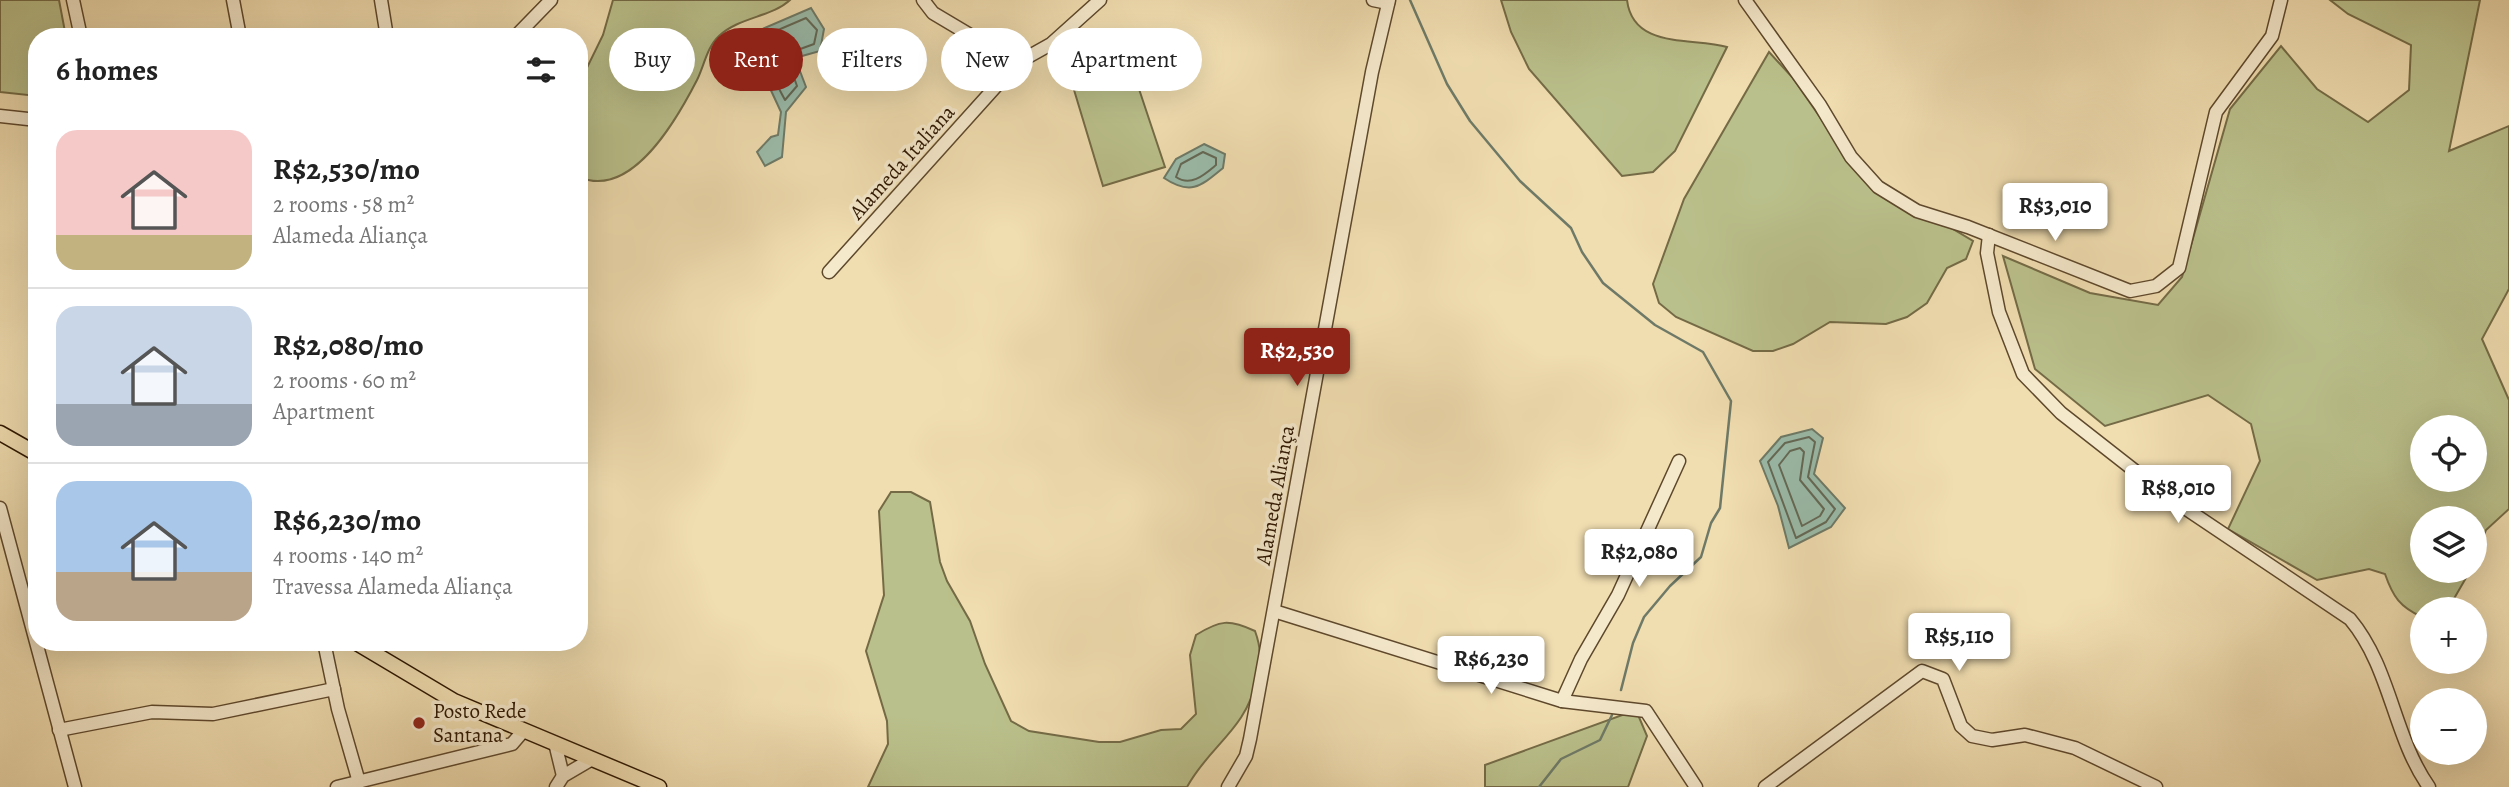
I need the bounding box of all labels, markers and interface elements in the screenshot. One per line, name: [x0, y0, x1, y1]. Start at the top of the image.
chip: Buy: [609, 28, 695, 91]
chip: Rent: [709, 28, 803, 91]
chip: Filters: [817, 28, 927, 91]
chip: New: [941, 28, 1033, 91]
chip: Apartment: [1047, 28, 1202, 91]
text: 6 homes: [56, 50, 158, 90]
icon: filters: [522, 51, 560, 89]
street label: Alameda Italiana: [842, 98, 961, 226]
text: R$2,530/mo: [273, 149, 420, 189]
icon: home: [112, 158, 196, 242]
pin: R$3,010: [1990, 184, 2120, 243]
text: 2 rooms · 58 m²: [273, 189, 414, 220]
text: R$3,010: [2019, 190, 2091, 221]
text: Alameda Aliança: [273, 220, 428, 251]
text: R$2,080/mo: [273, 325, 424, 365]
pin: R$2,530: [1232, 328, 1362, 388]
icon: home: [112, 334, 196, 418]
text: R$2,530: [1260, 335, 1334, 366]
text: 2 rooms · 60 m²: [273, 365, 416, 396]
text: Apartment: [273, 396, 375, 427]
map controls: [2410, 415, 2487, 765]
button: locate: [2410, 415, 2487, 492]
street label: Alameda Aliança: [1249, 423, 1301, 568]
pin: R$8,010: [2113, 466, 2243, 525]
text: R$8,010: [2141, 472, 2215, 503]
text: R$6,230/mo: [273, 500, 421, 540]
button: layers: [2410, 506, 2487, 583]
icon: home: [112, 509, 196, 593]
pin: R$2,080: [1574, 530, 1704, 589]
text: R$2,080: [1601, 536, 1677, 567]
text: 4 rooms · 140 m²: [273, 540, 423, 571]
text: Travessa Alameda Aliança: [273, 571, 513, 602]
button: +: [2410, 597, 2487, 674]
pin: R$5,110: [1894, 614, 2024, 673]
text: R$5,110: [1924, 620, 1994, 651]
pin: R$6,230: [1426, 636, 1556, 696]
text: R$6,230: [1454, 643, 1528, 674]
button: −: [2410, 688, 2487, 765]
place label: Posto Rede Santana: [433, 697, 526, 749]
marker: Posto Rede Santana: [411, 715, 427, 731]

